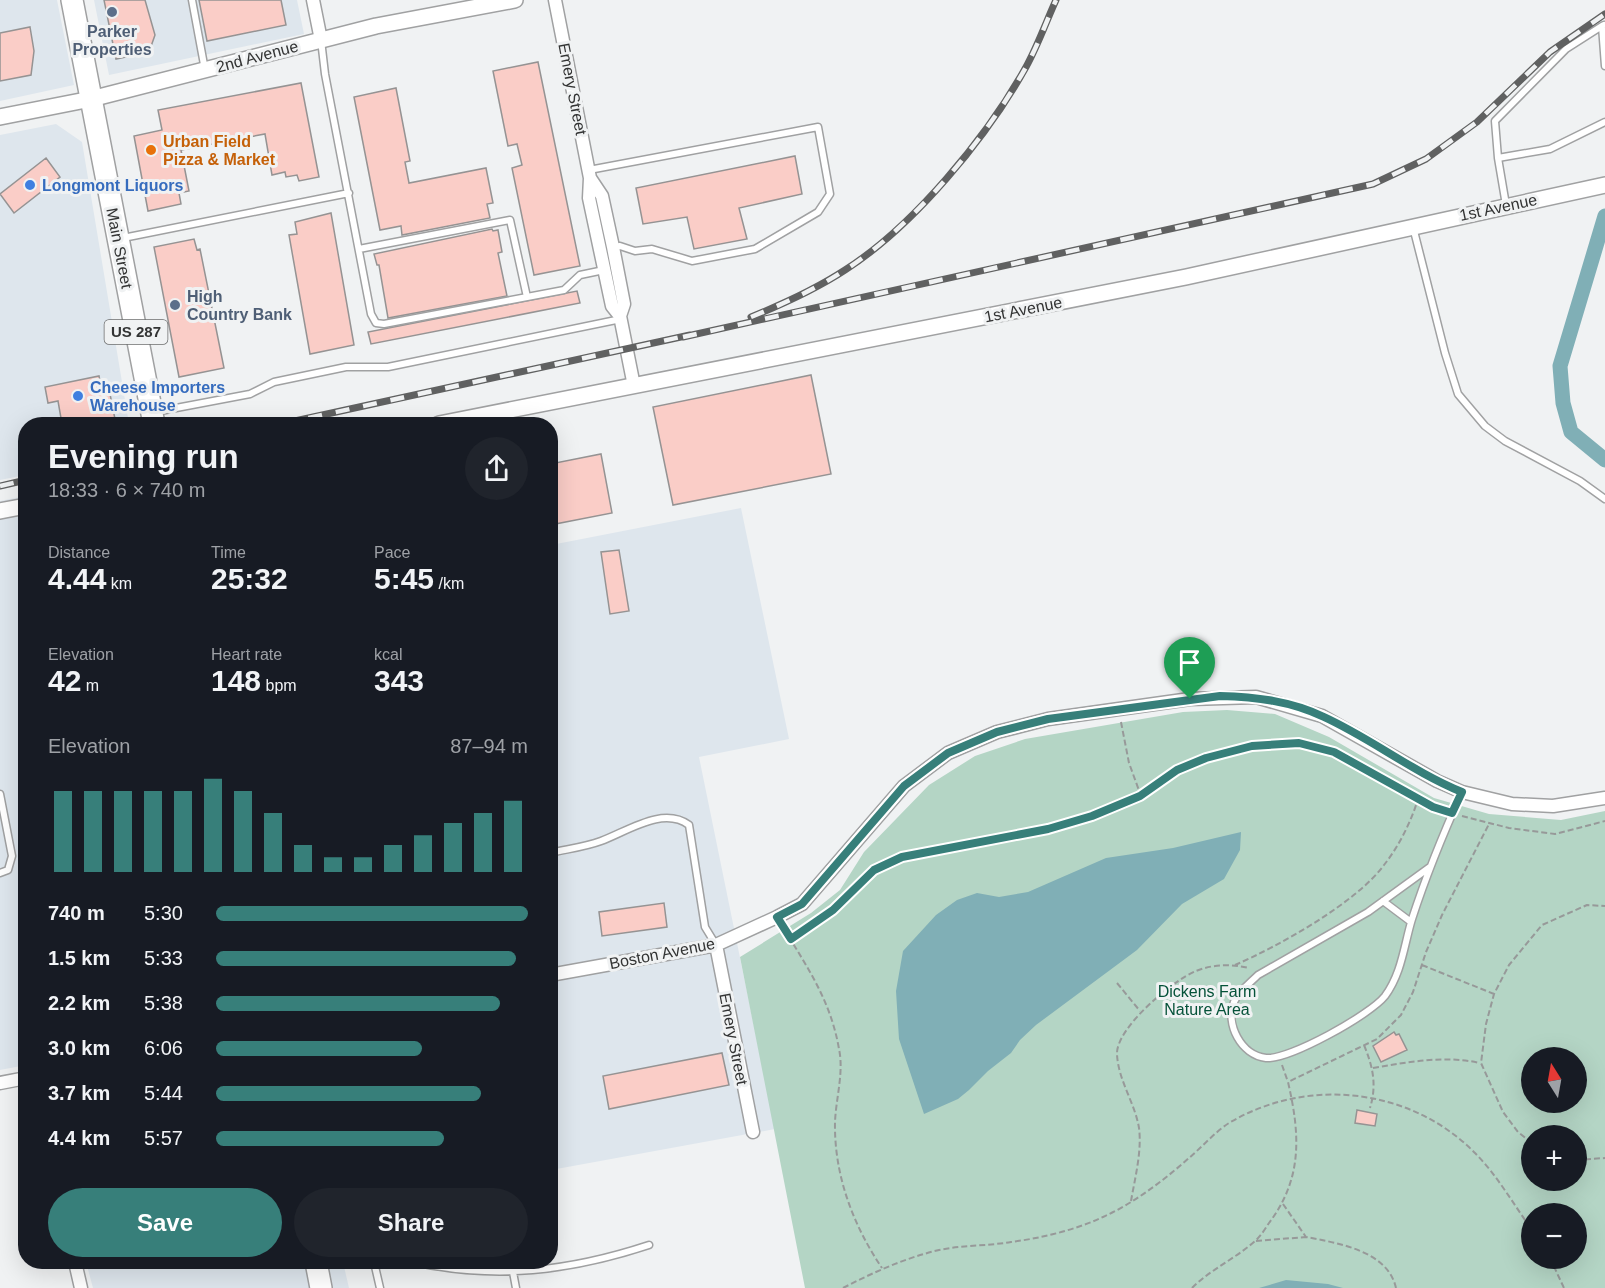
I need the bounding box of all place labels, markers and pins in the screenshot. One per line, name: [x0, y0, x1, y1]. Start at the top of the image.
marker: Parker Properties: [105, 5, 119, 19]
place label: Parker Properties: [72, 23, 152, 58]
place label: Urban Field Pizza & Market: [163, 133, 276, 168]
marker: Urban Field Pizza & Market: [144, 143, 158, 157]
place label: Longmont Liquors: [42, 177, 183, 194]
marker: Longmont Liquors: [23, 178, 37, 192]
place label: High Country Bank: [187, 288, 292, 323]
marker: High Country Bank: [168, 298, 182, 312]
place label: Cheese Importers Warehouse: [90, 379, 225, 414]
marker: Cheese Importers Warehouse: [71, 389, 85, 403]
pin: [1164, 637, 1215, 699]

